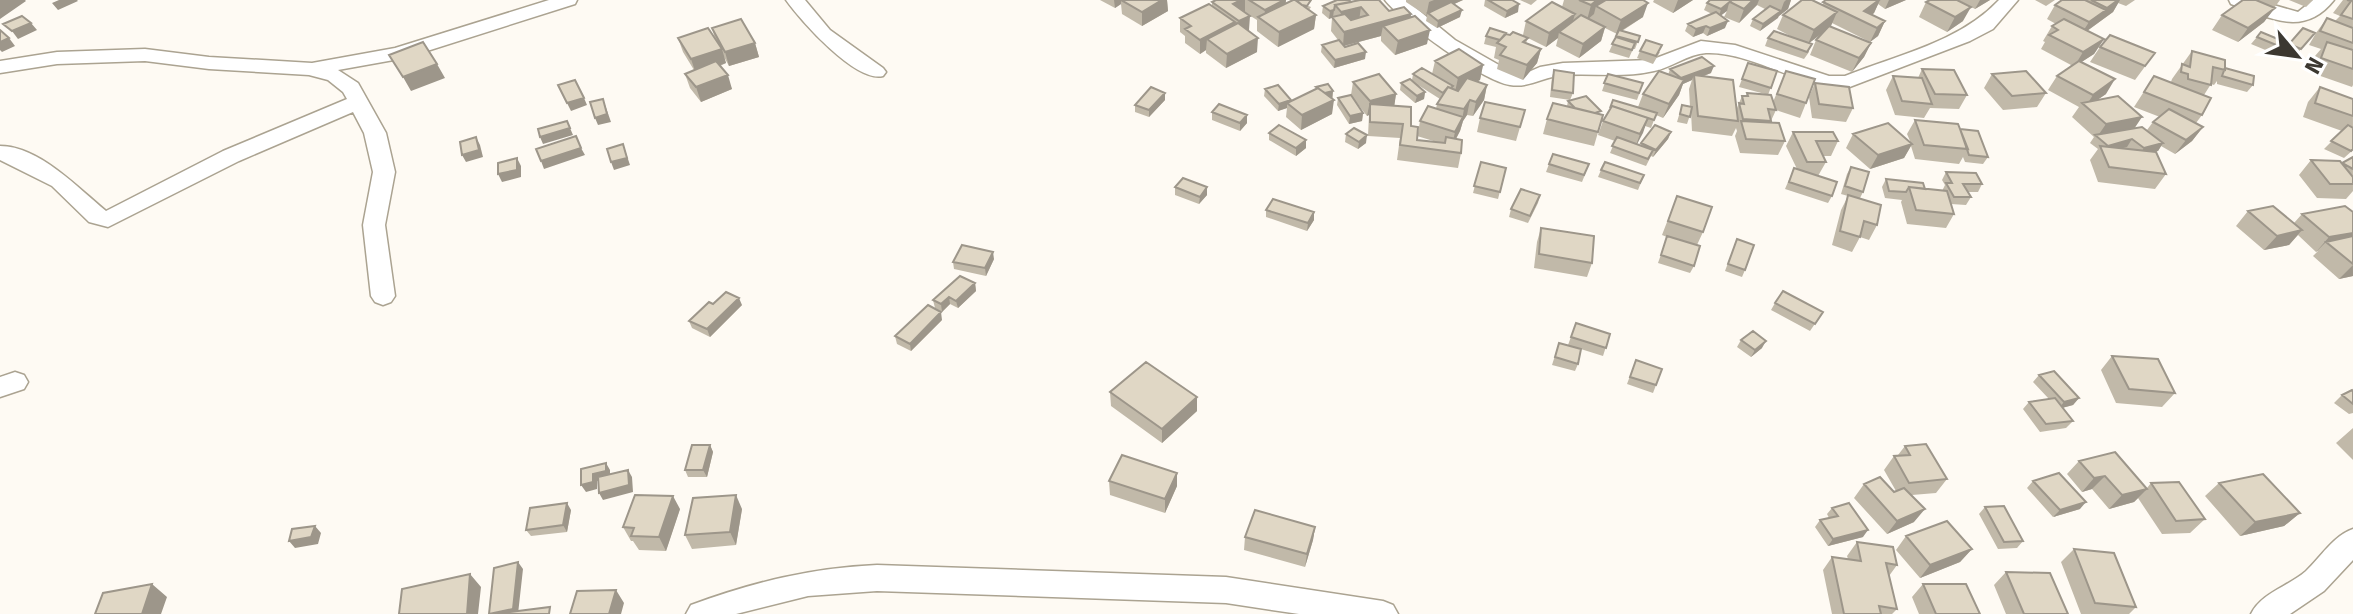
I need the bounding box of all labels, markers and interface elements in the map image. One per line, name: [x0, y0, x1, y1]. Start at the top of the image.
north arrow: [2257, 16, 2337, 96]
text: N: [2299, 53, 2329, 78]

